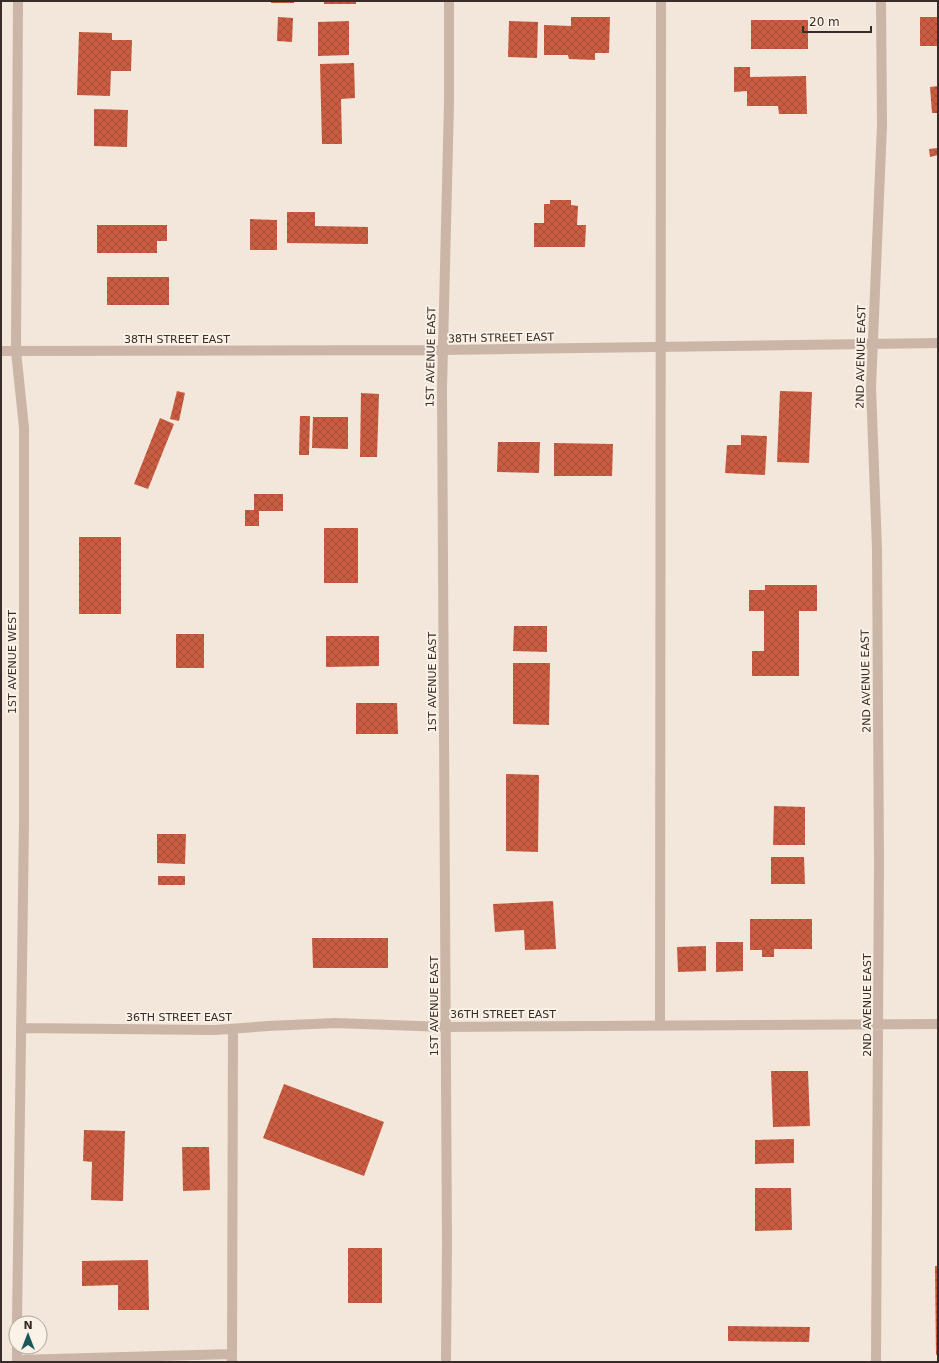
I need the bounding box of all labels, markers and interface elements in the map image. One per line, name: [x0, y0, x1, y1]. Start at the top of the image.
scale bar: [803, 8, 871, 34]
text: 20 m: [809, 15, 840, 29]
street label: 2ND AVENUE EAST: [854, 305, 868, 409]
street label: 1ST AVENUE EAST: [424, 306, 438, 407]
street label: 38TH STREET EAST: [448, 331, 554, 345]
street label: 38TH STREET EAST: [124, 333, 230, 346]
street label: 1ST AVENUE WEST: [6, 610, 19, 714]
street label: 2ND AVENUE EAST: [859, 629, 873, 733]
street label: 1ST AVENUE EAST: [426, 632, 439, 732]
street label: 2ND AVENUE EAST: [861, 953, 874, 1057]
street label: 1ST AVENUE EAST: [428, 956, 441, 1056]
street label: 36TH STREET EAST: [450, 1008, 556, 1021]
street label: 36TH STREET EAST: [126, 1011, 232, 1024]
north arrow: [8, 1315, 48, 1355]
text: N: [23, 1319, 33, 1332]

